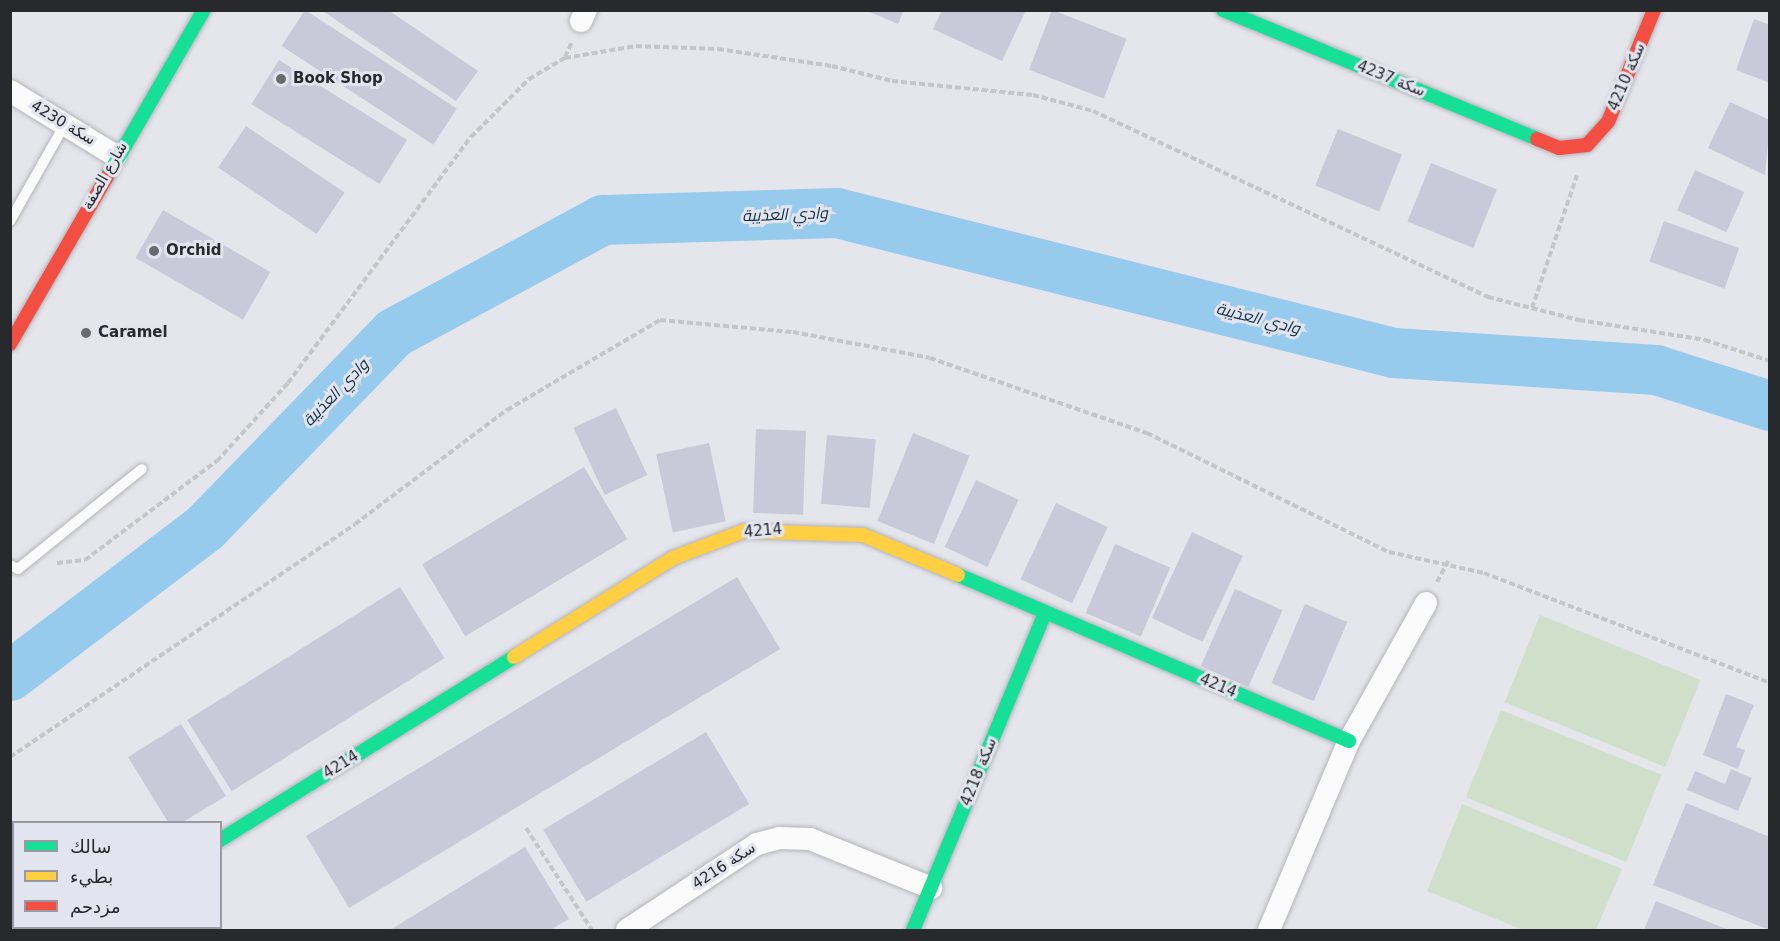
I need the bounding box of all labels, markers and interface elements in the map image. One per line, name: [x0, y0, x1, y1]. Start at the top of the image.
street label: سكة 4210: [1605, 40, 1649, 114]
street label: سكة 4237: [1354, 57, 1428, 101]
place label: Book Shop: [293, 70, 383, 88]
marker: Book Shop: [274, 72, 288, 86]
street label: سكة 4230: [28, 97, 98, 149]
street label: شارع الصفة: [78, 139, 132, 213]
water label: وادي العذيبة: [742, 204, 828, 226]
place label: Orchid: [166, 242, 222, 260]
marker: Orchid: [147, 244, 161, 258]
water label: وادي العذيبة: [1214, 299, 1302, 339]
place label: Caramel: [98, 324, 168, 342]
marker: Caramel: [79, 326, 93, 340]
water label: وادي العذيبة: [299, 355, 373, 431]
street label: 4214: [743, 520, 783, 542]
street label: 4214: [1197, 670, 1239, 702]
street label: سكة 4218: [957, 735, 1001, 809]
street label: 4214: [320, 747, 362, 783]
legend: [12, 821, 222, 929]
text: سالك: [70, 836, 111, 857]
street label: سكة 4216: [689, 839, 759, 893]
text: بطيء: [70, 866, 113, 887]
text: مزدحم: [70, 896, 121, 917]

